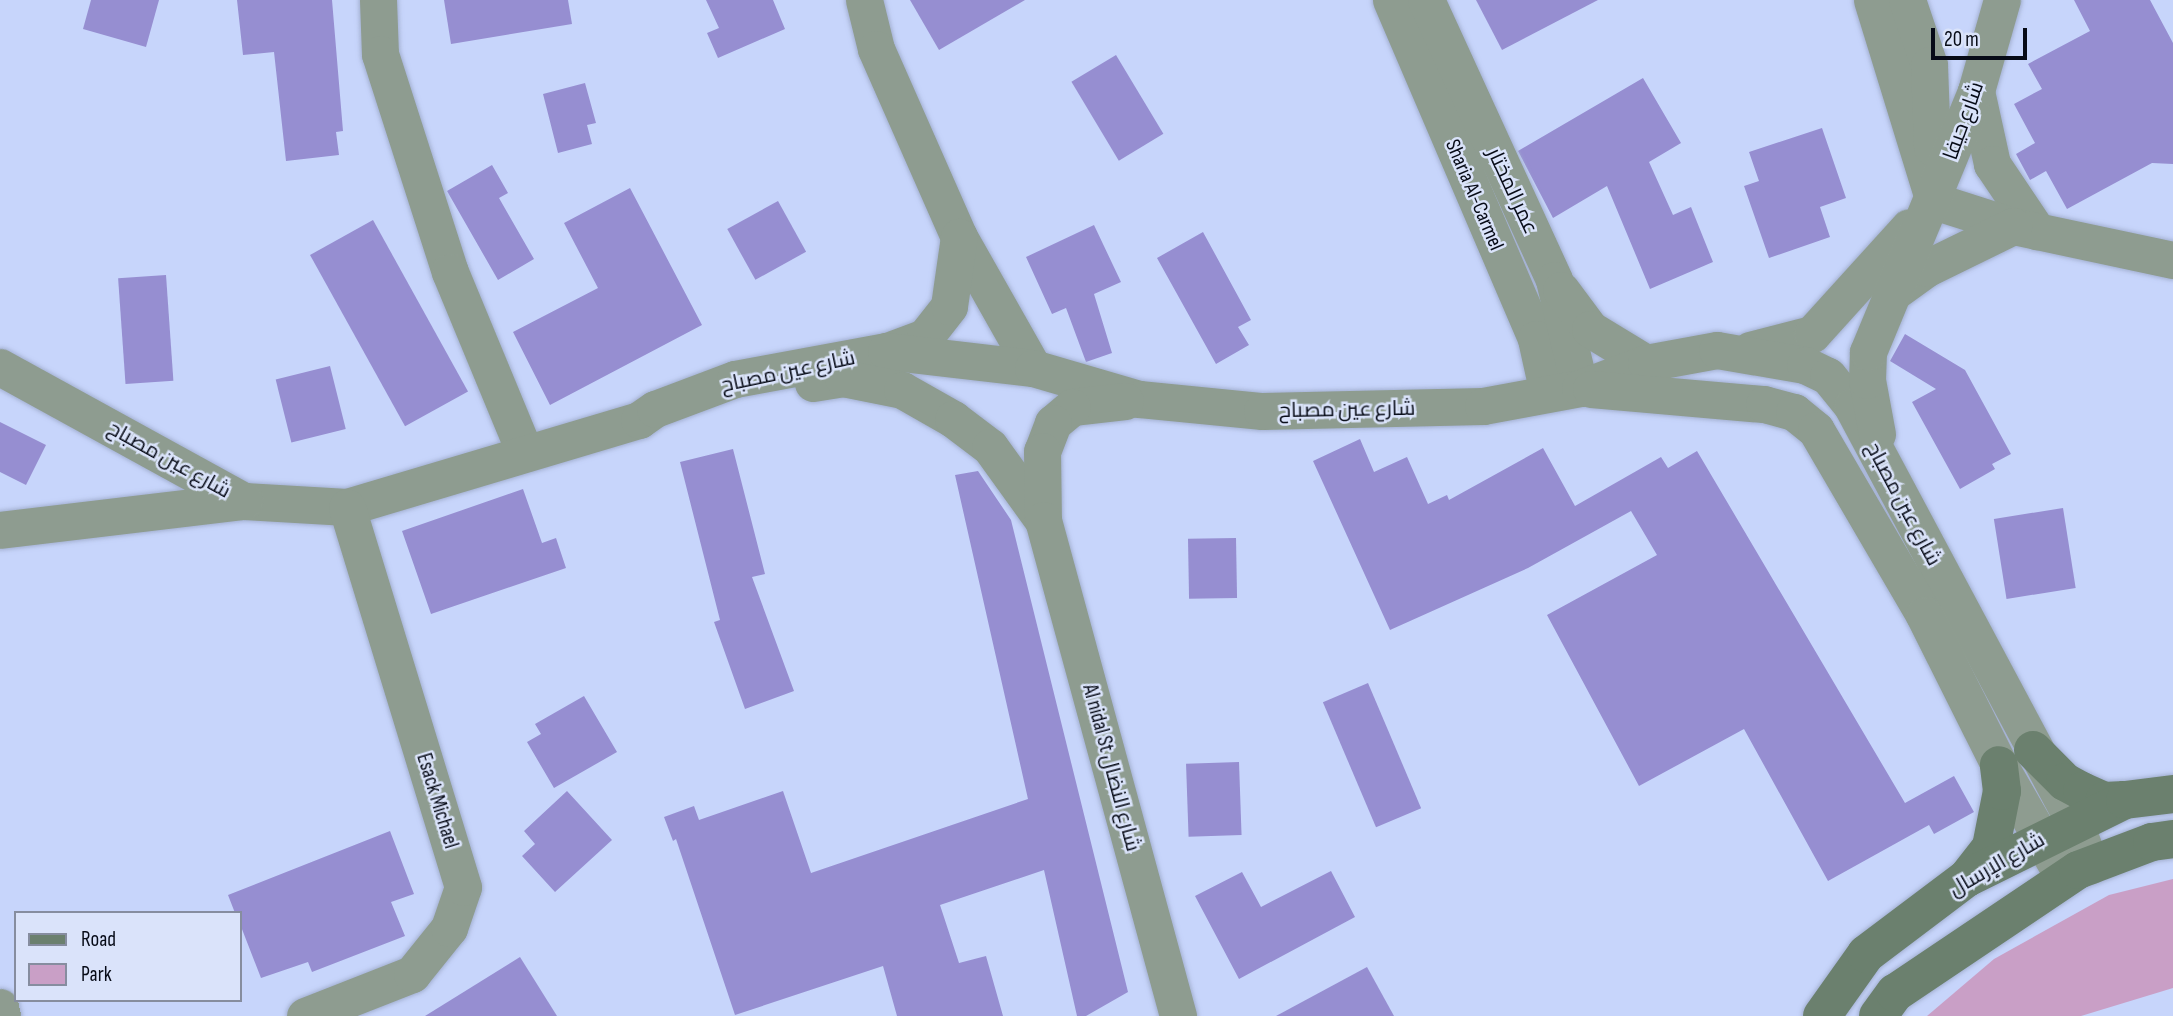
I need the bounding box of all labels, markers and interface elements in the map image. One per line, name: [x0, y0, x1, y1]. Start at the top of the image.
scale bar: [1935, 14, 2031, 58]
text: 20 m: [1944, 27, 1979, 52]
street label: شارع حيفا: [1938, 78, 1990, 164]
street label: Sharia Al-Carmel: [1439, 136, 1509, 254]
street label: عمر المختار: [1481, 144, 1543, 238]
street label: شارع عين مصباح: [719, 345, 857, 399]
street label: شارع عين مصباح: [1278, 396, 1416, 424]
street label: شارع عين مصباح: [103, 416, 235, 504]
street label: شارع عين مصباح: [1860, 438, 1946, 570]
street label: Al nidal St شارع النضال: [1077, 682, 1145, 854]
street label: Esack Michael: [411, 750, 463, 852]
street label: شارع الإرسال: [1945, 828, 2049, 902]
legend: [14, 911, 242, 1002]
text: Road: [81, 927, 116, 952]
text: Park: [81, 962, 112, 987]

